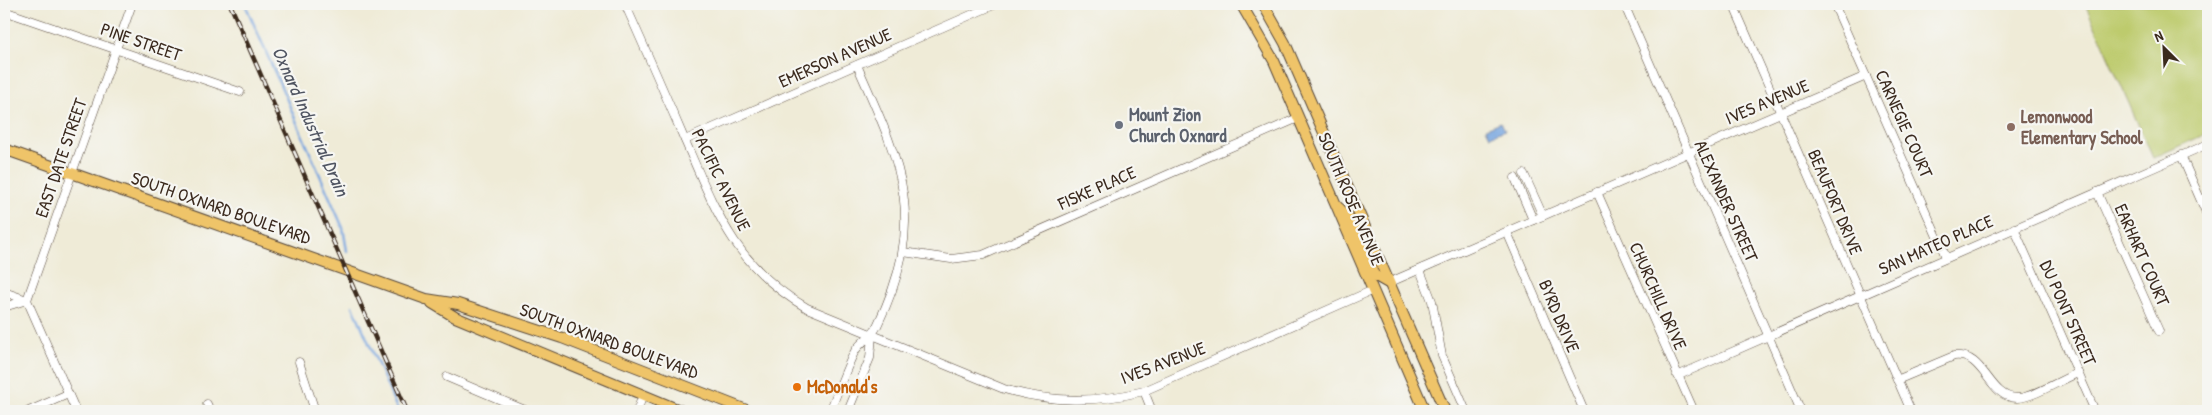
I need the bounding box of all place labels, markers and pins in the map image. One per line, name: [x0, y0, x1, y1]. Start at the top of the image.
place label: Mount Zion Church Oxnard: [1129, 102, 1226, 148]
place label: Lemonwood Elementary School: [2021, 104, 2144, 151]
marker: Mount Zion Church Oxnard: [1113, 119, 1125, 131]
marker: Lemonwood Elementary School: [2005, 121, 2017, 133]
place label: McDonald's: [807, 374, 877, 399]
marker: McDonald's: [791, 381, 803, 393]

